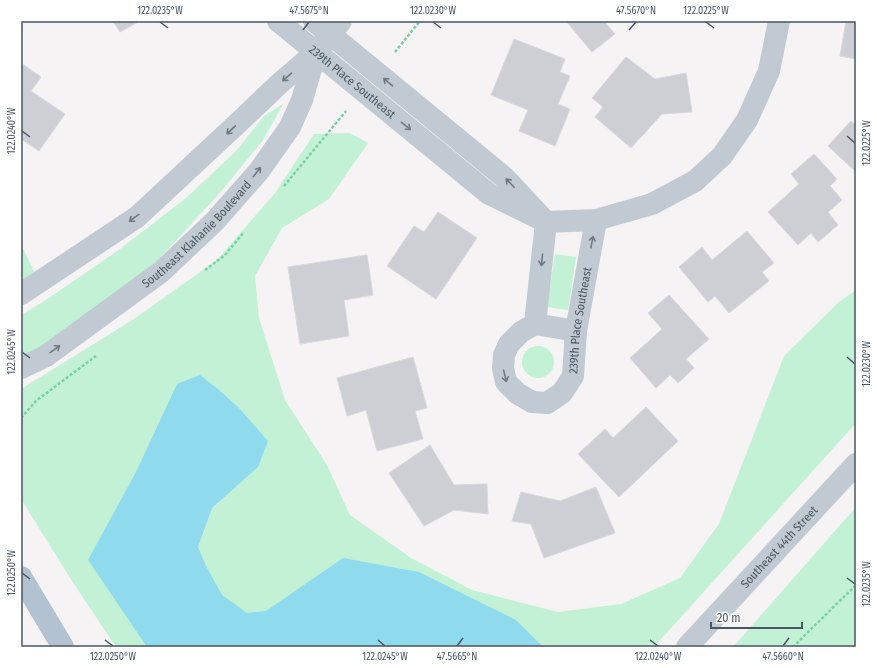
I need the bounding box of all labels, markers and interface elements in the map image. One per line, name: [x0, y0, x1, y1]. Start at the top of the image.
text: 122.0235°W: [137, 5, 183, 17]
text: 47.5675°N: [289, 5, 329, 17]
text: 122.0230°W: [410, 5, 457, 17]
text: 47.5670°N: [616, 5, 656, 17]
text: 122.0225°W: [683, 5, 729, 17]
street label: 239th Place Southeast: [306, 42, 398, 122]
one-way arrow: [282, 72, 292, 81]
one-way arrow: [383, 77, 394, 86]
text: 122.0240°W: [6, 107, 18, 154]
text: 122.0225°W: [861, 120, 873, 166]
one-way arrow: [401, 121, 411, 130]
one-way arrow: [225, 126, 236, 135]
one-way arrow: [253, 167, 262, 178]
street label: Southeast Klahanie Boulevard: [139, 178, 254, 291]
one-way arrow: [505, 178, 514, 188]
one-way arrow: [129, 214, 140, 222]
one-way arrow: [588, 236, 596, 249]
one-way arrow: [538, 253, 545, 266]
street label: 239th Place Southeast: [566, 266, 594, 374]
text: 122.0245°W: [6, 329, 18, 375]
text: 122.0230°W: [861, 340, 873, 387]
one-way arrow: [49, 345, 60, 354]
one-way arrow: [501, 369, 509, 382]
street label: Southeast 44th Street: [738, 503, 821, 591]
text: 122.0250°W: [6, 549, 18, 596]
text: 122.0235°W: [861, 561, 873, 607]
scale bar: [711, 604, 802, 630]
text: 20 m: [717, 611, 741, 625]
text: 122.0250°W: [90, 651, 137, 663]
text: 122.0245°W: [362, 651, 408, 663]
text: 47.5665°N: [437, 651, 477, 663]
text: 122.0240°W: [635, 651, 682, 663]
text: 47.5660°N: [762, 651, 804, 663]

